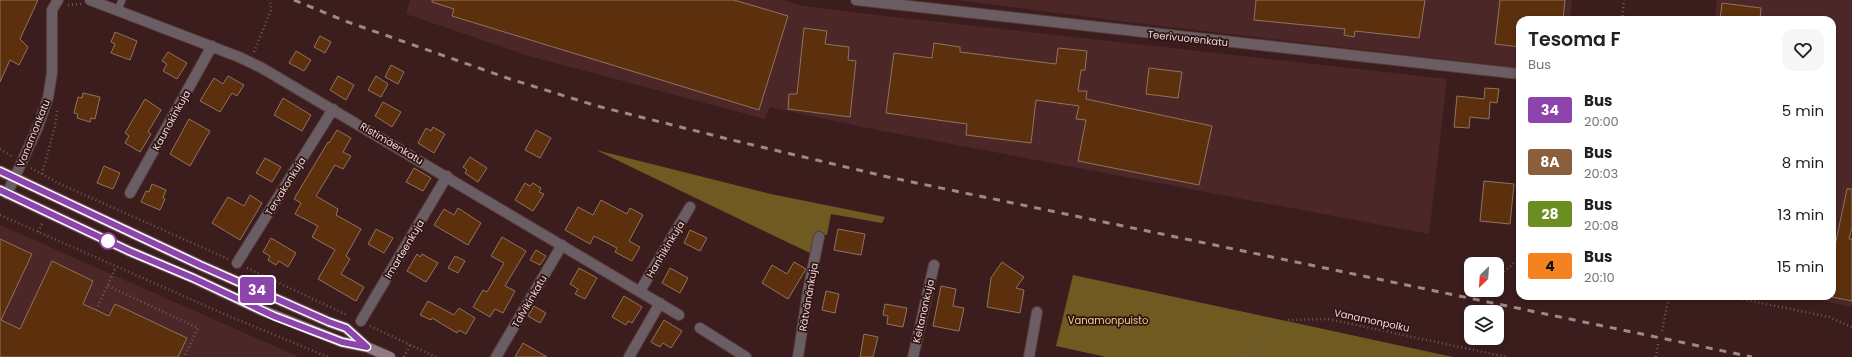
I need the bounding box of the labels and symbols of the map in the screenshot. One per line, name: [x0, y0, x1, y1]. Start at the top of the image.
street label: Teerivuorenkatu: [1147, 27, 1229, 50]
street label: Kaunokinkuja: [149, 87, 194, 153]
street label: Vanamonkatu: [13, 97, 54, 169]
street label: Ristimäenkatu: [357, 119, 426, 168]
street label: Tervakonkuja: [261, 154, 309, 218]
street label: Imarteenkuja: [381, 217, 428, 282]
street label: Hanhikinkuja: [643, 218, 688, 280]
unlabelled marker: [99, 232, 117, 250]
north arrow: [1464, 257, 1504, 297]
street label: Rätvänänkuja: [795, 262, 822, 332]
street label: Talvikinkatu: [508, 272, 551, 330]
line badge: 34: [239, 277, 275, 303]
street label: Keltanonkuja: [909, 278, 938, 344]
street label: Vanamonpolku: [1333, 305, 1411, 336]
park label: Vanamonpuisto: [1068, 313, 1148, 328]

